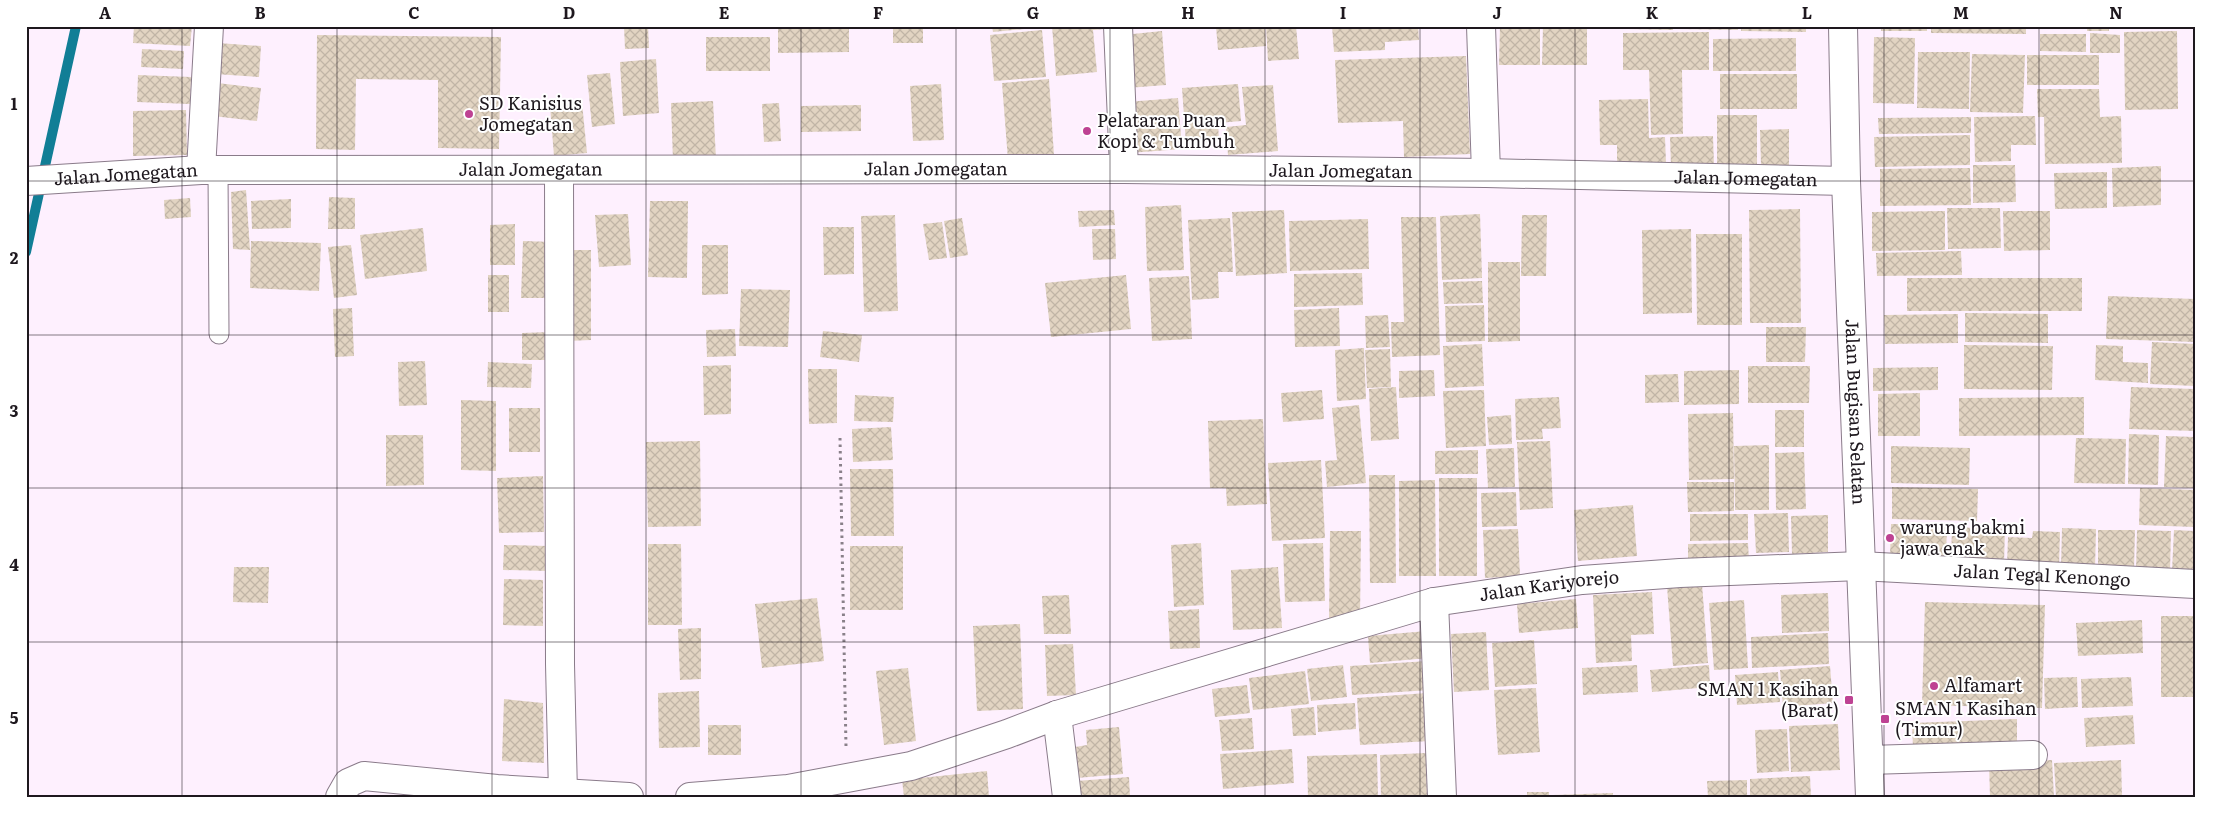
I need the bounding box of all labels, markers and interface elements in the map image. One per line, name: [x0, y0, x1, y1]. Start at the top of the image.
text: A: [99, 0, 111, 24]
text: B: [254, 0, 266, 24]
text: C: [408, 0, 420, 24]
text: D: [563, 0, 575, 24]
text: E: [719, 0, 730, 24]
text: F: [873, 0, 883, 24]
text: G: [1027, 0, 1039, 24]
text: H: [1181, 0, 1195, 24]
text: I: [1340, 0, 1346, 24]
text: J: [1492, 0, 1502, 24]
text: K: [1646, 0, 1659, 24]
text: L: [1802, 0, 1812, 24]
text: M: [1953, 0, 1969, 24]
text: N: [2109, 0, 2123, 24]
place label: SD Kanisius Jomegatan: [479, 89, 582, 137]
text: 1: [11, 91, 18, 115]
place label: Pelataran Puan Kopi & Tumbuh: [1097, 106, 1235, 154]
marker: SD Kanisius Jomegatan: [463, 108, 475, 120]
marker: Pelataran Puan Kopi & Tumbuh: [1081, 125, 1093, 137]
street label: Jalan Jomegatan: [864, 154, 1008, 181]
street label: Jalan Jomegatan: [53, 155, 199, 191]
street label: Jalan Jomegatan: [459, 155, 603, 182]
street label: Jalan Jomegatan: [1268, 156, 1413, 184]
street label: Jalan Jomegatan: [1673, 162, 1818, 192]
text: 2: [10, 245, 19, 269]
street label: Jalan Bugisan Selatan: [1839, 318, 1874, 505]
text: 3: [10, 398, 19, 422]
place label: warung bakmi jawa enak: [1900, 513, 2025, 561]
marker: warung bakmi jawa enak: [1884, 532, 1896, 544]
text: 4: [9, 552, 19, 576]
street label: Jalan Tegal Kenongo: [1953, 556, 2131, 593]
street label: Jalan Kariyorejo: [1477, 562, 1620, 607]
place label: Alfamart: [1944, 671, 2023, 698]
place label: SMAN 1 Kasihan (Barat): [1697, 675, 1839, 723]
marker: Alfamart: [1928, 680, 1940, 692]
marker: SMAN 1 Kasihan (Barat): [1843, 694, 1855, 706]
place label: SMAN 1 Kasihan (Timur): [1895, 694, 2037, 742]
text: 5: [10, 705, 19, 729]
marker: SMAN 1 Kasihan (Timur): [1879, 713, 1891, 725]

